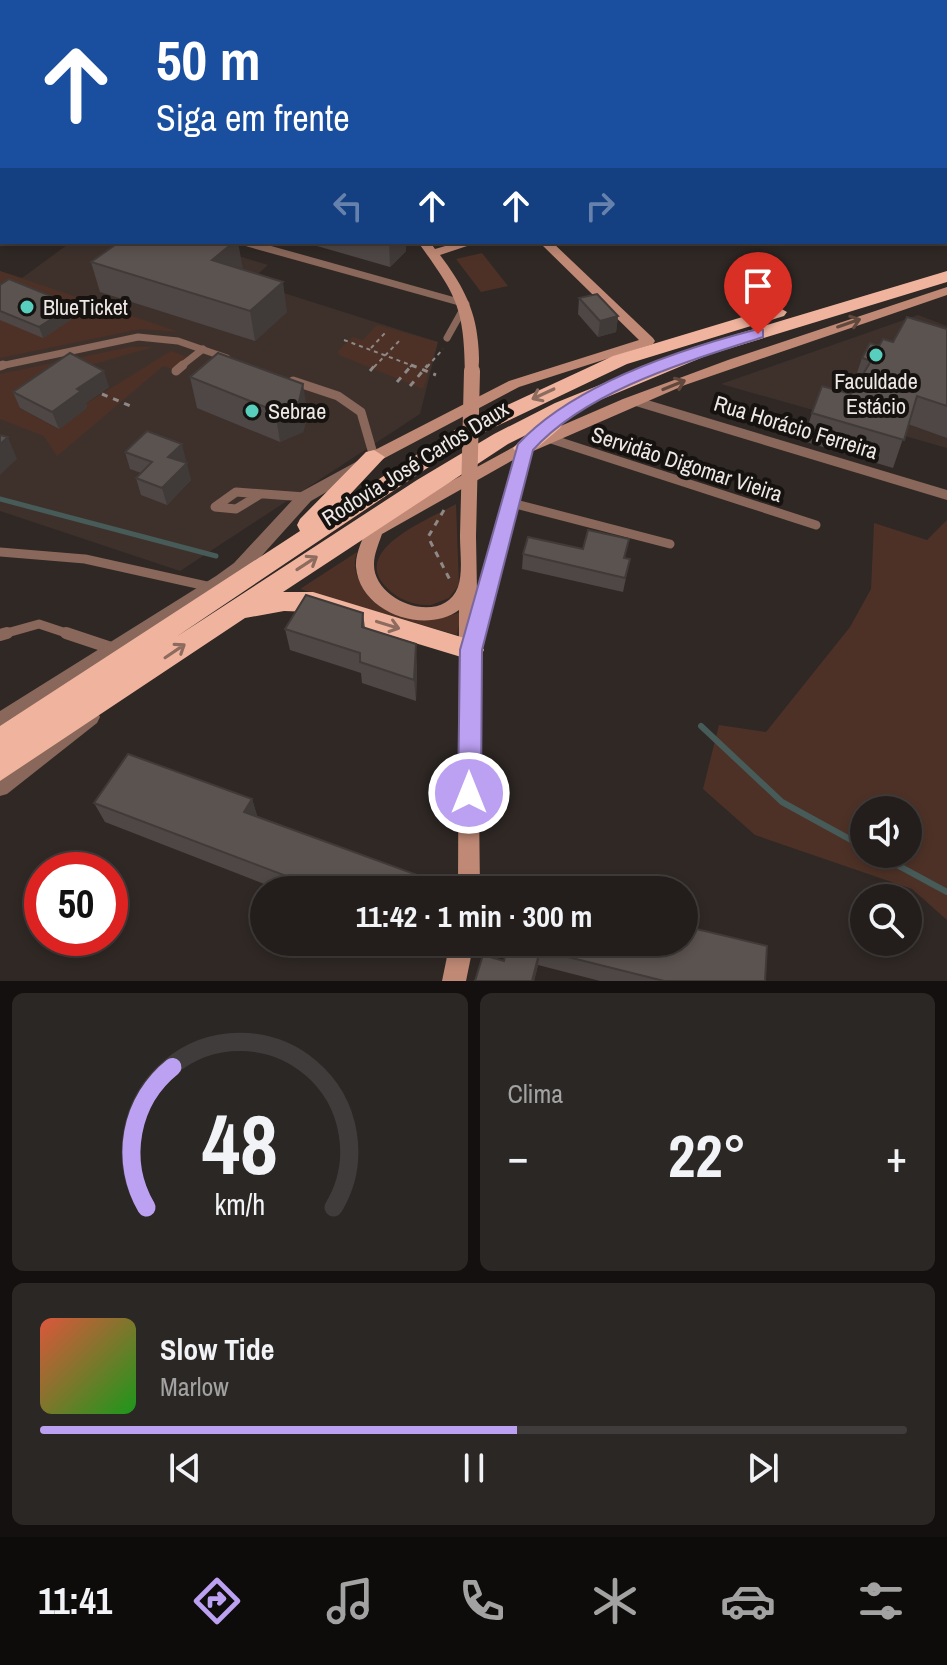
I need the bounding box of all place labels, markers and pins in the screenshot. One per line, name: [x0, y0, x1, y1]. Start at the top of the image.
pin: [724, 252, 792, 334]
place label: BlueTicket: [43, 292, 128, 322]
marker: BlueTicket: [18, 298, 36, 316]
marker: Faculdade Estácio: [867, 346, 885, 364]
place label: Faculdade Estácio: [834, 366, 918, 421]
place label: Sebrae: [268, 396, 326, 426]
marker: Sebrae: [243, 402, 261, 420]

